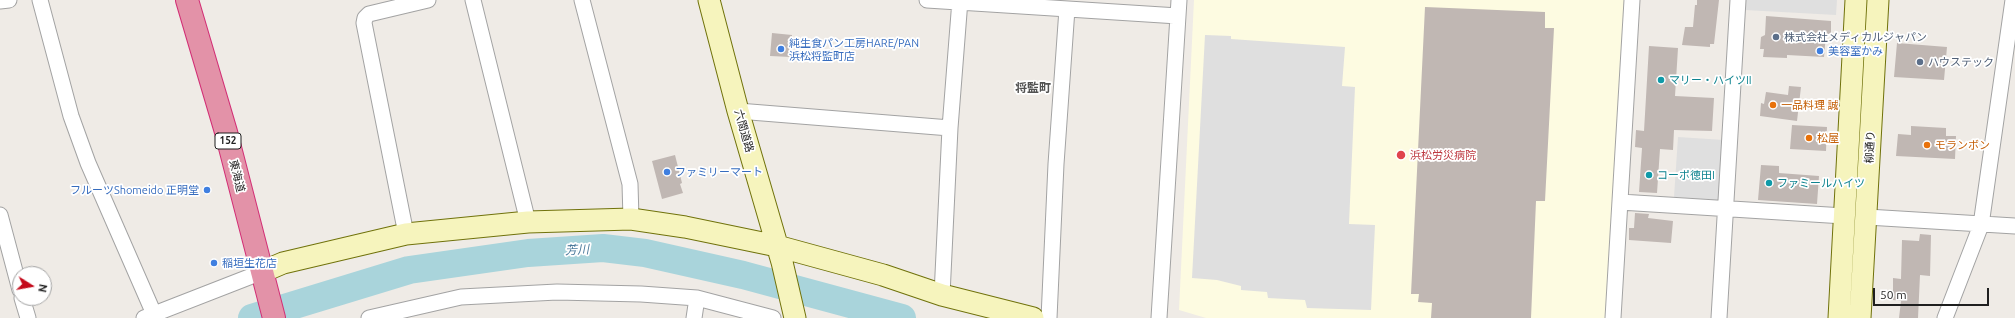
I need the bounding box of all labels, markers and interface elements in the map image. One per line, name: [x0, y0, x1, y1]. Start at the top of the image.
place label: 株式会社メディカルジャパン: [1784, 30, 1927, 44]
marker: 株式会社メディカルジャパン: [1771, 32, 1781, 42]
place label: 純生食パン工房HARE/PAN 浜松将監町店: [789, 36, 919, 62]
marker: 純生食パン工房HARE/PAN 浜松将監町店: [776, 44, 786, 54]
place label: 美容室かみ: [1828, 44, 1883, 58]
marker: 美容室かみ: [1815, 46, 1825, 56]
place label: ハウステック: [1928, 55, 1994, 69]
marker: ハウステック: [1915, 57, 1925, 67]
place label: マリー・ハイツII: [1669, 73, 1752, 87]
marker: マリー・ハイツII: [1656, 75, 1666, 85]
district label: 将監町: [1015, 81, 1051, 95]
place label: 一品料理 誠: [1781, 98, 1839, 112]
marker: 一品料理 誠: [1768, 100, 1778, 110]
street label: 六間道路: [732, 108, 756, 154]
street label: 柳通り: [1863, 130, 1877, 164]
place label: 松屋: [1817, 131, 1839, 145]
road number: 152: [215, 133, 241, 149]
marker: 松屋: [1804, 133, 1814, 143]
place label: モランボン: [1935, 138, 1990, 152]
marker: モランボン: [1922, 140, 1932, 150]
place label: 浜松労災病院: [1410, 148, 1476, 162]
marker: 浜松労災病院: [1395, 149, 1407, 161]
street label: 東海道: [227, 158, 247, 194]
place label: ファミリーマート: [675, 165, 763, 179]
marker: ファミリーマート: [662, 167, 672, 177]
place label: コーポ徳田I: [1657, 168, 1715, 182]
marker: コーポ徳田I: [1644, 170, 1654, 180]
place label: ファミールハイツ: [1777, 176, 1865, 190]
marker: ファミールハイツ: [1764, 178, 1774, 188]
place label: フルーツShomeido 正明堂: [70, 183, 199, 197]
marker: フルーツShomeido 正明堂: [202, 185, 212, 195]
water label: 芳川: [565, 242, 589, 258]
place label: 稲垣生花店: [222, 256, 277, 270]
marker: 稲垣生花店: [209, 258, 219, 268]
north arrow: [12, 266, 52, 306]
scale bar: [1875, 280, 1991, 306]
text: N: [36, 283, 49, 293]
text: 50 m: [1880, 288, 1907, 301]

